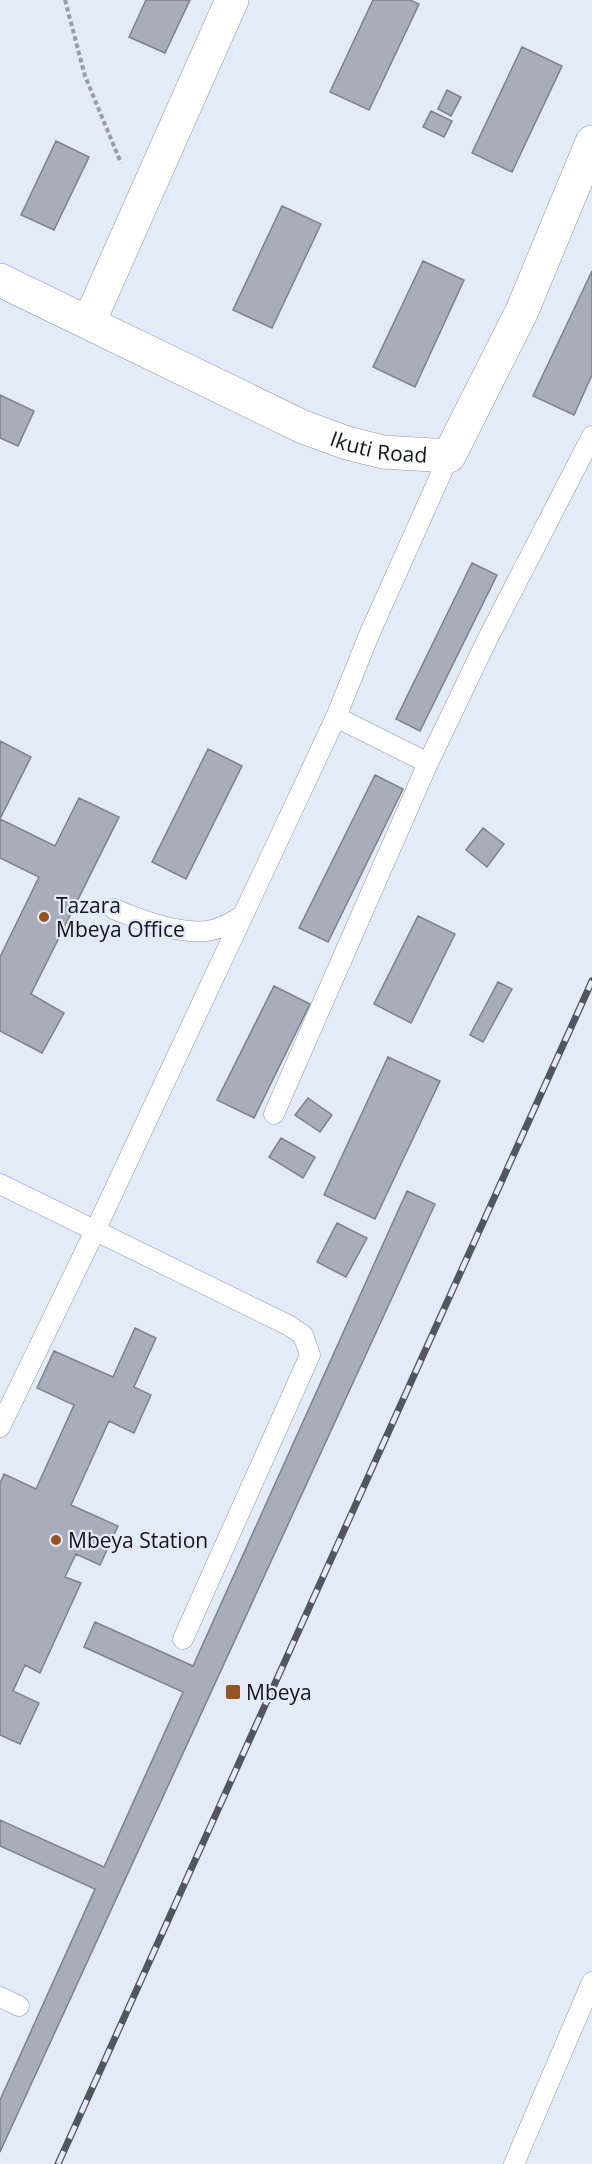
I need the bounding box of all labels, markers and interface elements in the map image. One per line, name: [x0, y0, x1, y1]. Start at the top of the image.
street label: Ikuti Road: [327, 424, 428, 469]
place label: Tazara Mbeya Office: [56, 891, 185, 943]
marker: Tazara Mbeya Office: [37, 910, 51, 924]
place label: Mbeya Station: [68, 1526, 208, 1554]
marker: Mbeya Station: [49, 1533, 63, 1547]
place label: Mbeya: [246, 1678, 312, 1706]
marker: Mbeya: [224, 1683, 242, 1701]

